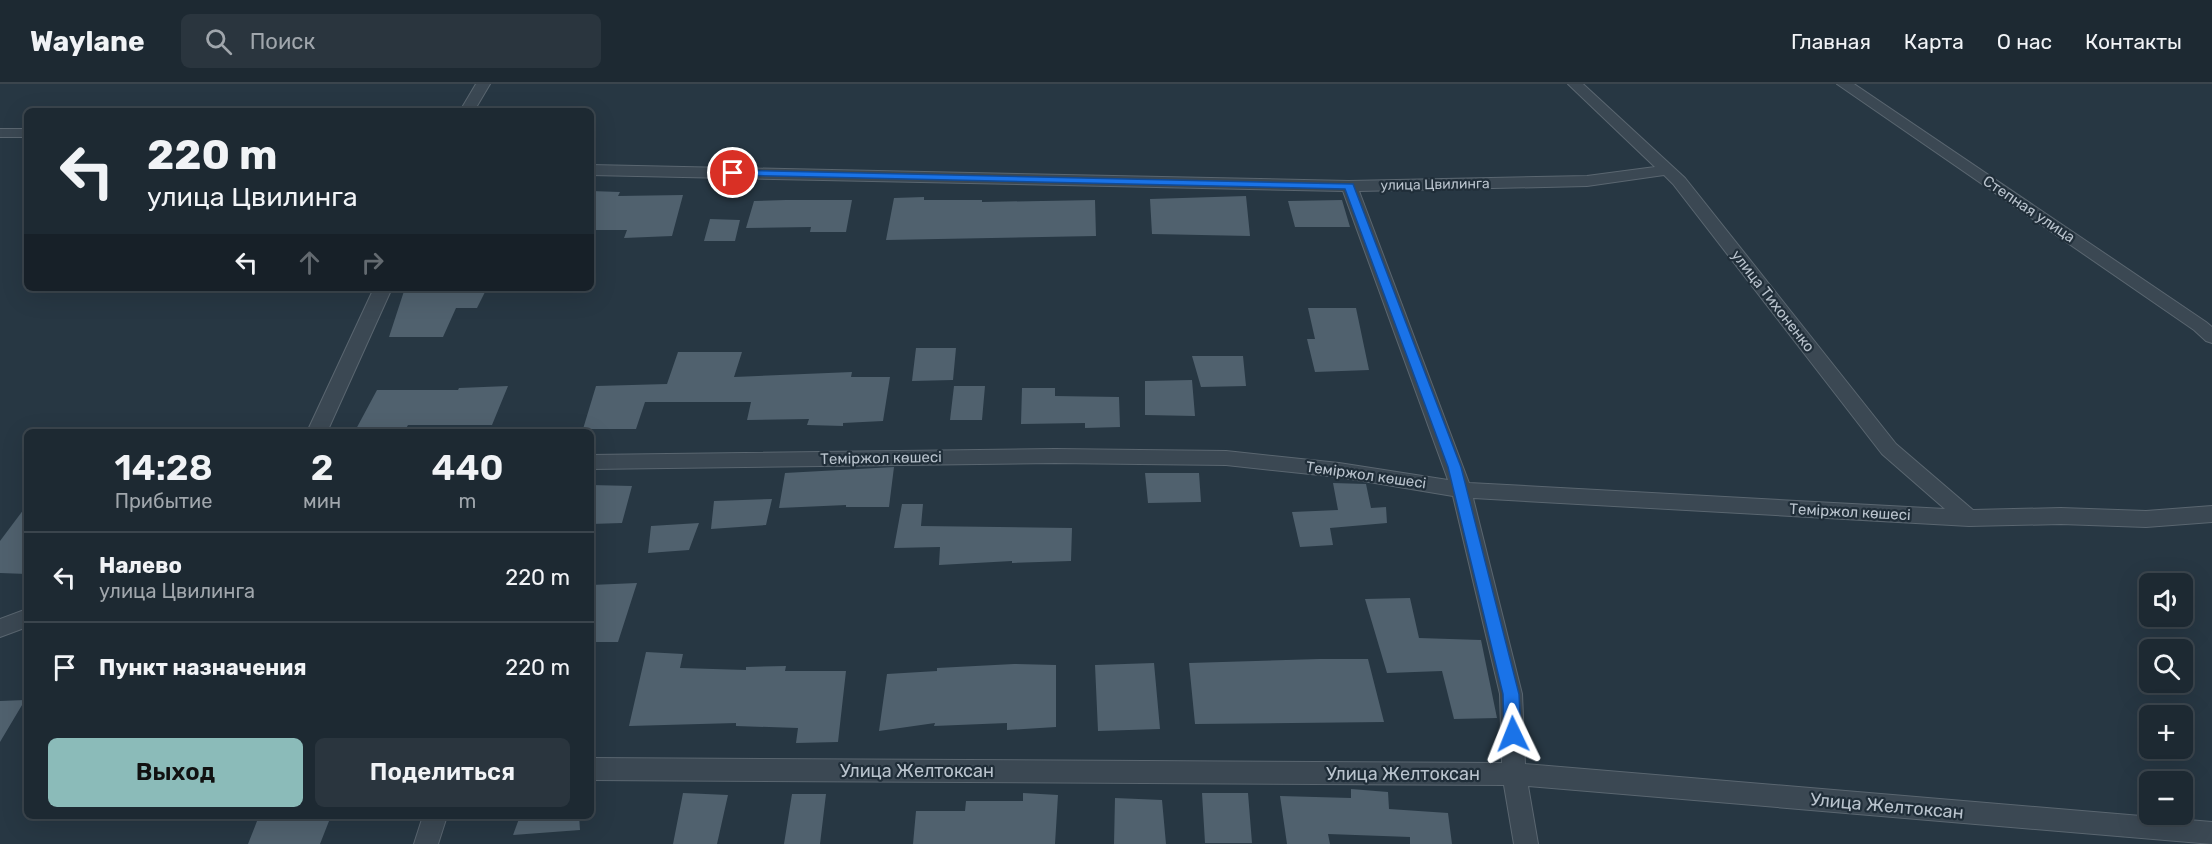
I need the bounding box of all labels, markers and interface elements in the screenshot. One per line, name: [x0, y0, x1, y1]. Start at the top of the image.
search box: [181, 14, 601, 68]
text: Waylane: [30, 25, 145, 58]
icon: search: [202, 25, 235, 58]
text: Поиск: [250, 28, 315, 55]
text: Главная: [1791, 29, 1871, 54]
text: Карта: [1904, 29, 1964, 54]
text: О нас: [1997, 29, 2052, 54]
text: Контакты: [2085, 29, 2182, 54]
text: 220 m: [147, 130, 278, 180]
icon: left: [48, 132, 126, 210]
pin: [707, 147, 758, 198]
icon: arrive: [716, 156, 749, 189]
street label: Степная улица: [1979, 172, 2079, 246]
street label: улица Цвилинга: [1380, 175, 1490, 194]
text: улица Цвилинга: [147, 181, 358, 213]
icon: left: [230, 246, 263, 279]
icon: ahead: [293, 246, 326, 279]
icon: right: [356, 246, 389, 279]
street label: улица Тихоненко: [1728, 246, 1818, 356]
text: 14:28: [114, 446, 213, 489]
text: 2: [311, 446, 333, 489]
text: 440: [431, 446, 504, 489]
street label: Теміржол көшесі: [820, 448, 942, 468]
street label: Теміржол көшесі: [1305, 458, 1427, 492]
text: Прибытие: [115, 489, 212, 513]
text: мин: [303, 489, 341, 513]
text: m: [459, 489, 476, 513]
street label: Теміржол көшесі: [1789, 500, 1911, 524]
text: Налево: [99, 552, 182, 579]
icon: left: [48, 561, 81, 594]
text: 220 m: [505, 564, 570, 591]
map controls: [2139, 573, 2193, 825]
button: sound: [2139, 573, 2193, 627]
text: улица Цвилинга: [99, 579, 255, 603]
button: search: [2139, 639, 2193, 693]
icon: arrive: [48, 651, 81, 684]
text: Пункт назначения: [99, 654, 307, 681]
text: 220 m: [505, 654, 570, 681]
position arrow: [1481, 702, 1545, 766]
button: +: [2139, 705, 2193, 759]
button: Выход: [48, 738, 303, 807]
button: Поделиться: [315, 738, 570, 807]
street label: Улица Желтоксан: [840, 760, 994, 782]
street label: Улица Желтоксан: [1326, 763, 1480, 785]
button: −: [2139, 771, 2193, 825]
street label: Улица Желтоксан: [1809, 788, 1965, 824]

